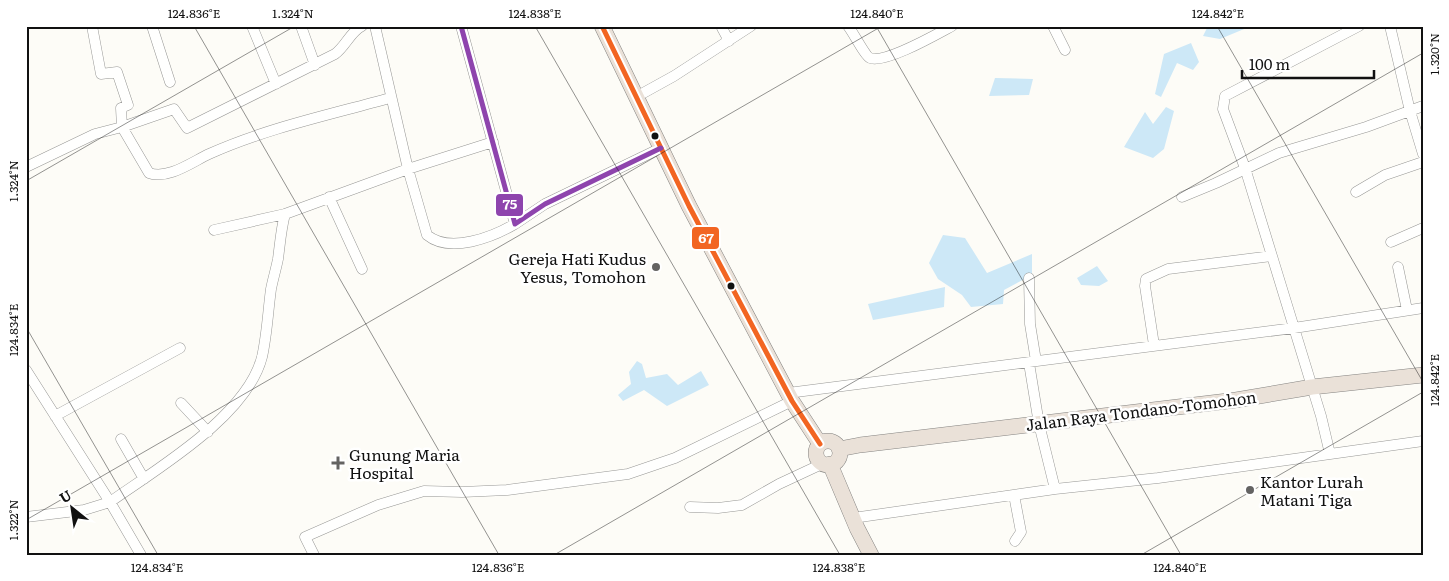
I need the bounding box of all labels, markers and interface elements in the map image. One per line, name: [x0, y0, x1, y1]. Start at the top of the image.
text: 124.836°E: [168, 4, 221, 22]
text: 1.324°N: [272, 4, 314, 22]
text: 124.838°E: [509, 4, 562, 22]
text: 124.840°E: [850, 4, 904, 22]
text: 124.842°E: [1192, 4, 1245, 22]
text: 1.320°N: [1425, 33, 1443, 75]
scale bar: [1242, 48, 1374, 80]
text: 100 m: [1249, 52, 1290, 75]
unlabelled marker: [650, 131, 660, 141]
text: 1.324°N: [4, 160, 22, 202]
line badge: 75: [495, 193, 524, 217]
text: 75: [503, 193, 518, 213]
line badge: 67: [691, 226, 720, 250]
text: 67: [698, 227, 714, 247]
place label: Gereja Hati Kudus Yesus, Tomohon: [509, 246, 646, 288]
marker: Gereja Hati Kudus Yesus, Tomohon: [650, 261, 662, 273]
unlabelled marker: [726, 281, 736, 291]
text: 124.834°E: [4, 303, 22, 356]
text: 124.842°E: [1425, 353, 1443, 406]
street label: Jalan Raya Tondano-Tomohon: [1024, 384, 1258, 436]
place label: Gunung Maria Hospital: [349, 442, 460, 484]
marker: Gunung Maria Hospital: [331, 456, 345, 470]
place label: Kantor Lurah Matani Tiga: [1260, 469, 1364, 511]
north arrow: [48, 484, 98, 534]
text: U: [55, 484, 75, 507]
marker: Kantor Lurah Matani Tiga: [1244, 484, 1256, 496]
text: 1.322°N: [4, 499, 22, 541]
text: 124.834°E: [131, 558, 184, 576]
text: 124.836°E: [472, 558, 525, 576]
text: 124.838°E: [813, 558, 866, 576]
text: 124.840°E: [1153, 558, 1207, 576]

